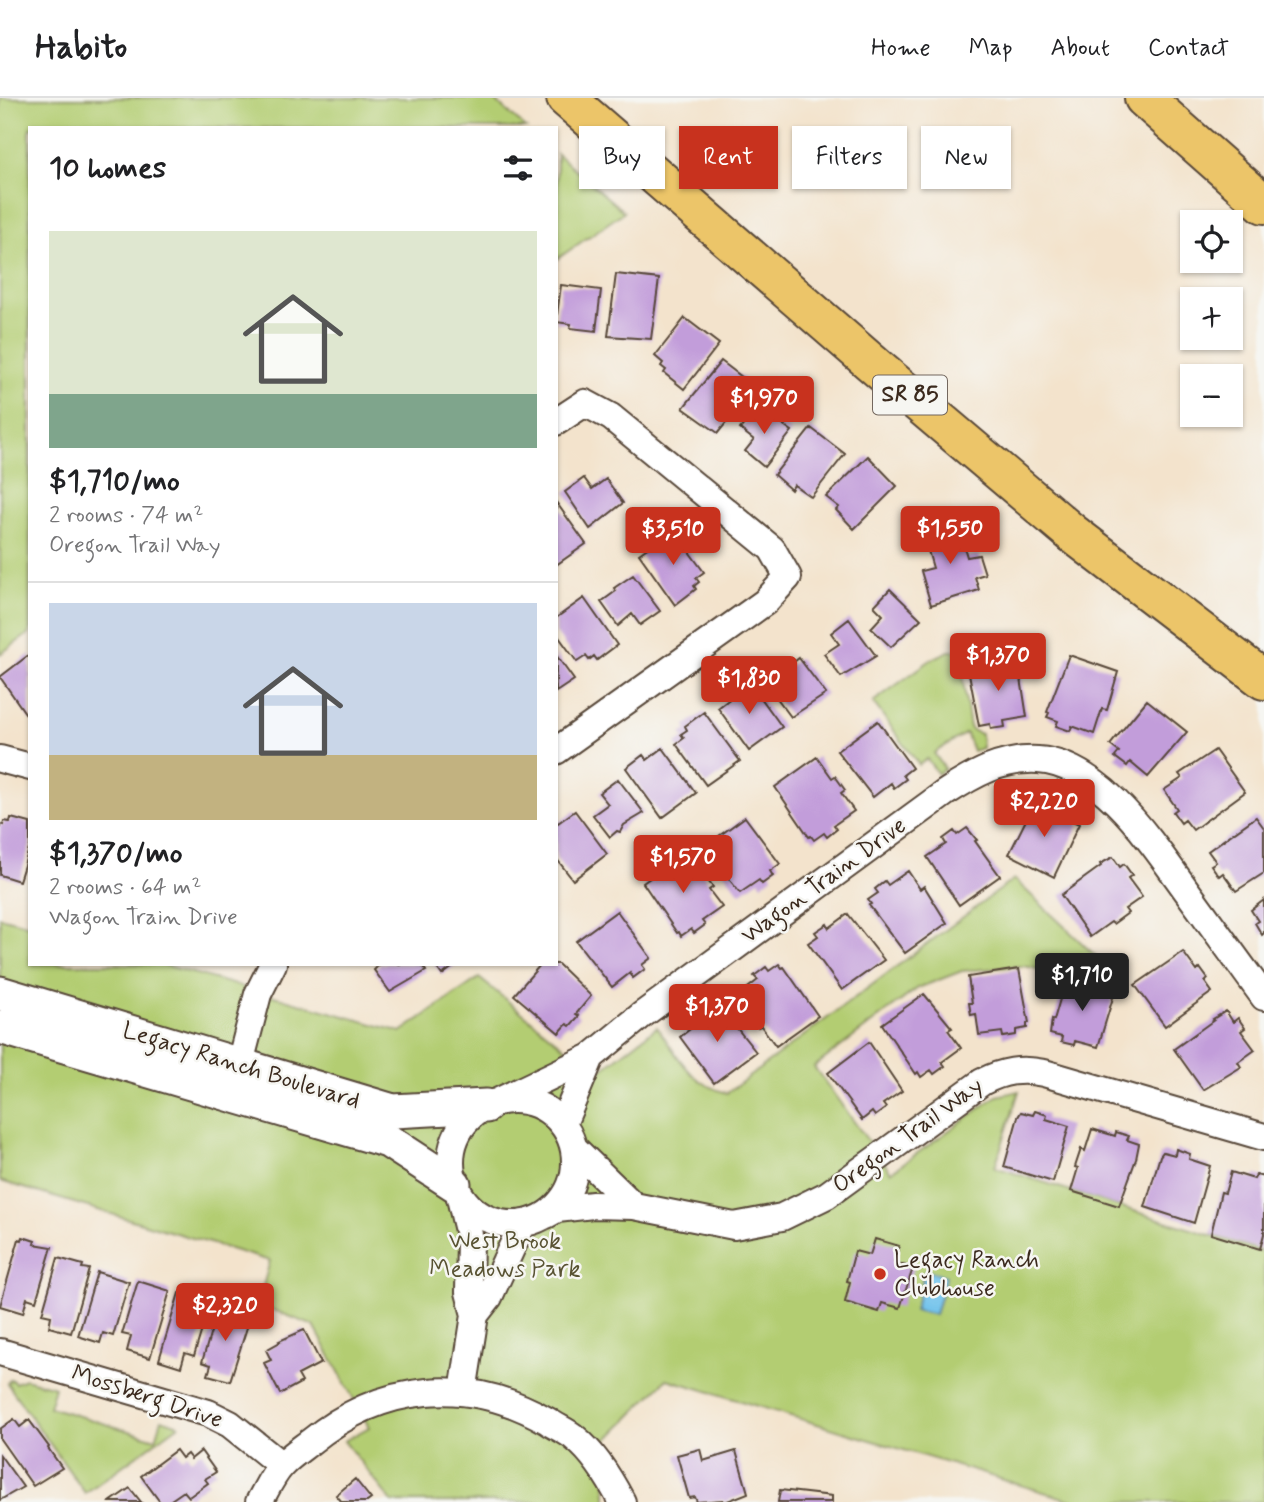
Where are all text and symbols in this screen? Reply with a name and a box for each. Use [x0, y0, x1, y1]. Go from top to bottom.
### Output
text: Habito [35, 26, 127, 70]
text: Home [871, 33, 931, 64]
text: Map [969, 33, 1013, 64]
text: About [1051, 33, 1110, 64]
text: Contact [1148, 33, 1229, 64]
chip: Buy [579, 126, 665, 189]
chip: Rent [679, 126, 778, 189]
chip: Filters [792, 126, 907, 189]
chip: New [921, 126, 1011, 189]
text: 10 homes [49, 149, 166, 188]
icon: filters [499, 149, 537, 187]
map controls [1180, 210, 1243, 427]
button: locate [1180, 210, 1243, 273]
icon: home [230, 276, 356, 402]
button: + [1180, 287, 1243, 350]
button: − [1180, 364, 1243, 427]
pin: $1,970 [707, 376, 821, 436]
road number: SR 85 [873, 376, 947, 414]
text: $1,970 [730, 384, 798, 414]
text: $1,710/mo [49, 462, 180, 501]
text: 2 rooms · 74 m² [49, 501, 204, 531]
pin: $1,550 [893, 506, 1007, 566]
pin: $3,510 [616, 508, 730, 567]
text: $1,550 [917, 514, 983, 544]
text: $3,510 [642, 515, 704, 545]
text: Oregon Trail Way [49, 531, 221, 561]
pin: $1,370 [941, 634, 1055, 693]
text: $1,370 [966, 641, 1030, 671]
icon: home [230, 648, 356, 774]
pin: $1,830 [692, 656, 806, 716]
text: $1,830 [717, 664, 781, 694]
pin: $2,220 [987, 780, 1101, 839]
text: $2,220 [1010, 787, 1078, 817]
street label: Wagon Train Drive [735, 811, 914, 954]
text: $1,370/mo [49, 834, 183, 873]
pin: $1,570 [626, 836, 740, 895]
text: $1,570 [650, 843, 716, 873]
text: 2 rooms · 64 m² [49, 873, 201, 903]
text: Wagon Train Drive [49, 903, 238, 933]
pin: $1,710 [1025, 954, 1139, 1013]
text: $1,710 [1051, 961, 1113, 991]
pin: $1,370 [660, 984, 774, 1044]
text: $1,370 [685, 992, 749, 1022]
street label: Legacy Ranch Boulevard [118, 1015, 364, 1120]
street label: Oregon Trail Way [826, 1071, 991, 1204]
park label: West Brook Meadows Park [429, 1226, 581, 1285]
place label: Legacy Ranch Clubhouse [894, 1245, 1039, 1304]
marker: Legacy Ranch Clubhouse [872, 1266, 888, 1282]
pin: $2,320 [168, 1284, 282, 1343]
text: $2,320 [192, 1291, 258, 1321]
street label: Mossberg Drive [66, 1358, 227, 1439]

